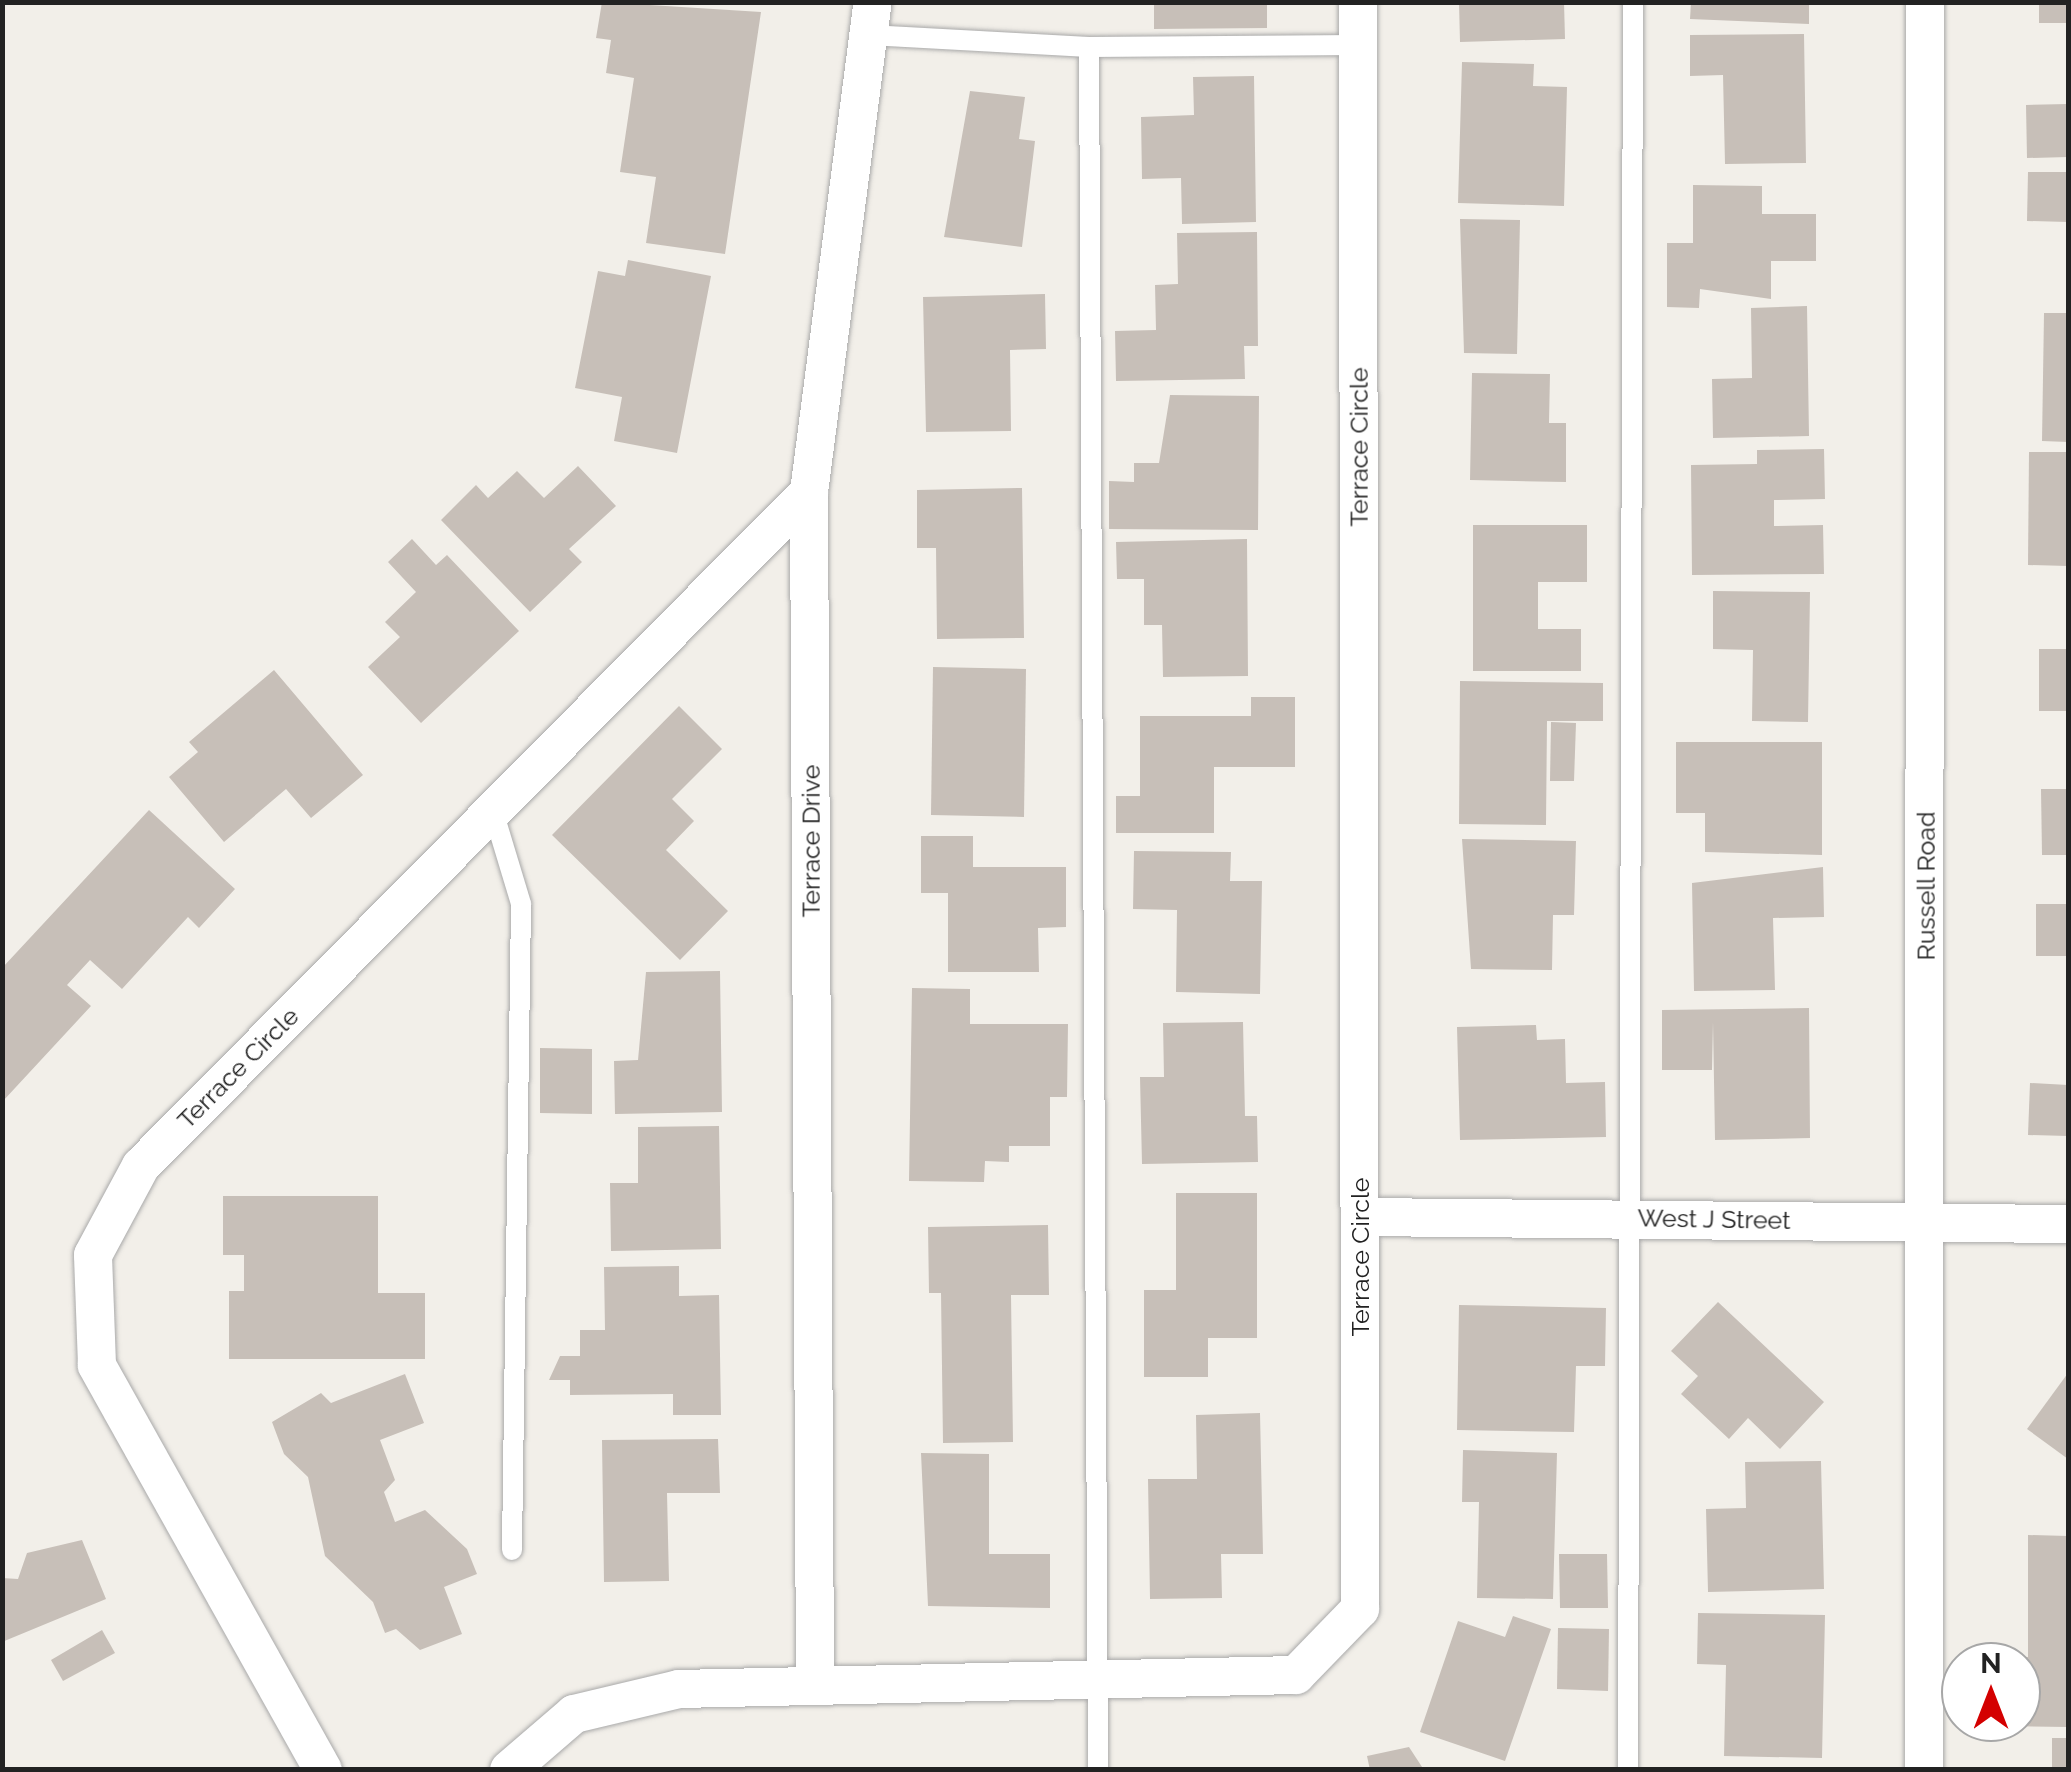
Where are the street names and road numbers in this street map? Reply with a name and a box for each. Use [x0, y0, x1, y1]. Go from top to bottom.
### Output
street label: Terrace Circle [1344, 367, 1374, 527]
street label: Terrace Drive [796, 765, 826, 917]
street label: Russell Road [1911, 811, 1941, 961]
street label: Terrace Circle [171, 1001, 305, 1135]
street label: Terrace Circle [1345, 1177, 1375, 1337]
street label: West J Street [1637, 1203, 1791, 1235]

